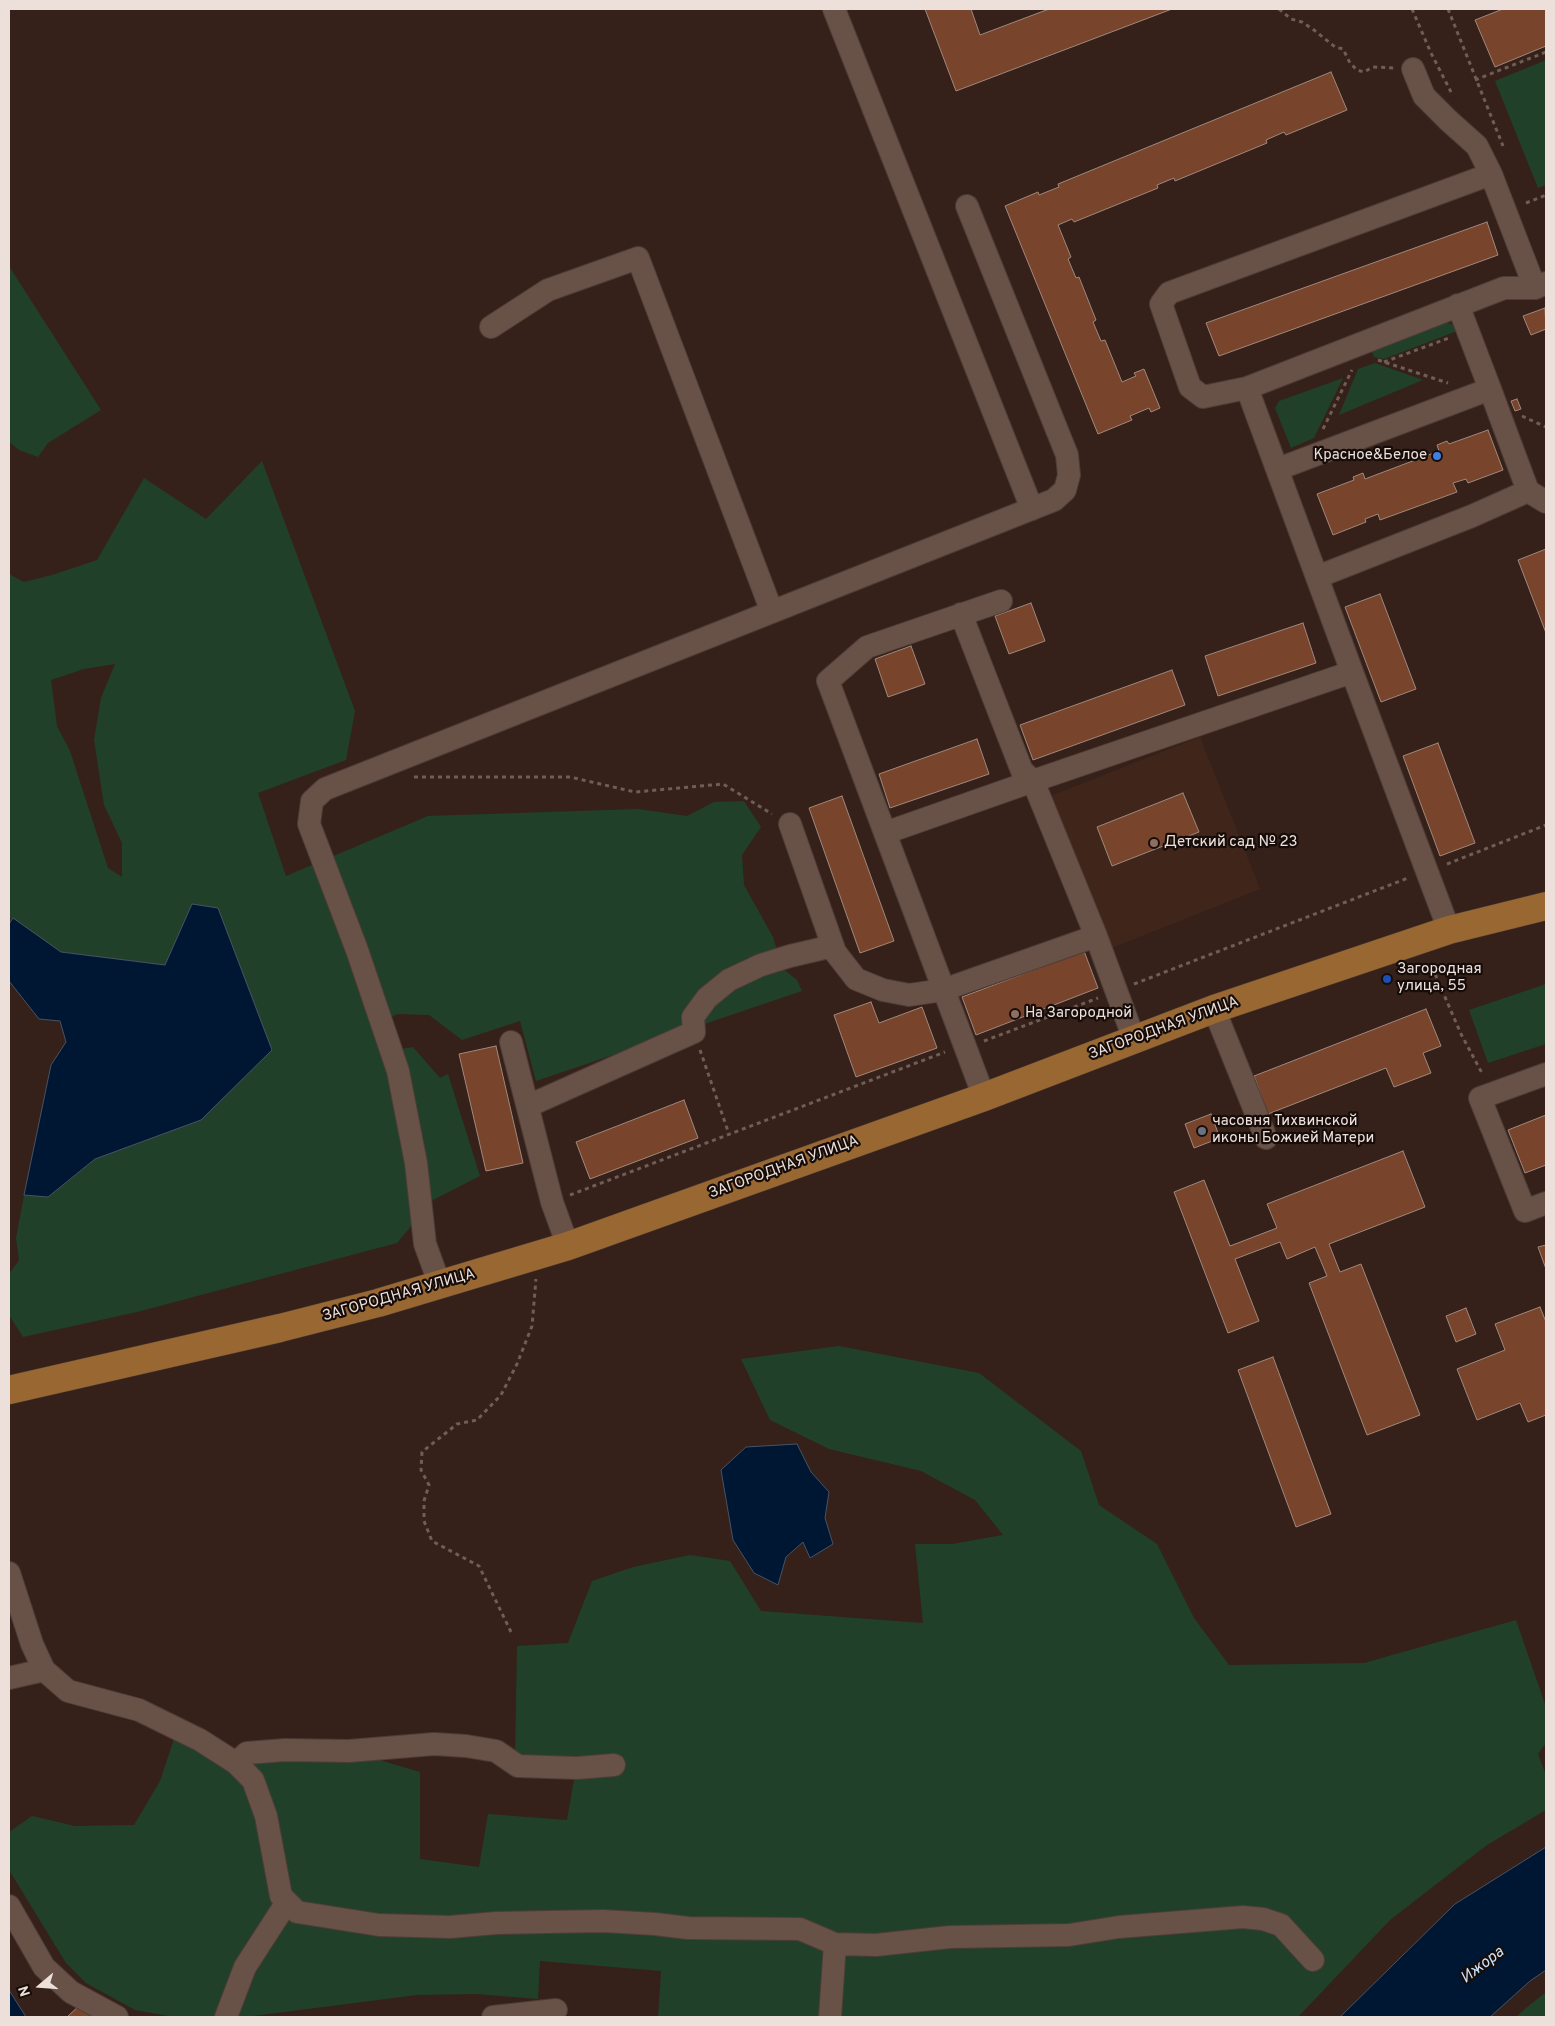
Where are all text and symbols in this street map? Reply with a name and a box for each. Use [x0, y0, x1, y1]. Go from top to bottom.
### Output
place label: Красное&Белое [1313, 447, 1427, 465]
marker: Красное&Белое [1431, 450, 1443, 462]
place label: Детский сад № 23 [1164, 834, 1298, 852]
marker: Детский сад № 23 [1148, 837, 1160, 849]
place label: Загородная улица, 55 [1397, 961, 1482, 996]
marker: Загородная улица, 55 [1381, 973, 1393, 985]
street label: ЗАГОРОДНАЯ УЛИЦА [1087, 994, 1241, 1064]
place label: На Загородной [1025, 1005, 1132, 1023]
marker: На Загородной [1009, 1008, 1021, 1020]
place label: часовня Тихвинской иконы Божией Матери [1212, 1113, 1374, 1148]
marker: часовня Тихвинской иконы Божией Матери [1196, 1125, 1208, 1137]
street label: ЗАГОРОДНАЯ УЛИЦА [707, 1133, 861, 1203]
street label: ЗАГОРОДНАЯ УЛИЦА [321, 1266, 477, 1326]
water label: Ижора [1457, 1943, 1509, 1989]
north arrow [15, 1961, 65, 2011]
text: N [16, 1983, 35, 1998]

